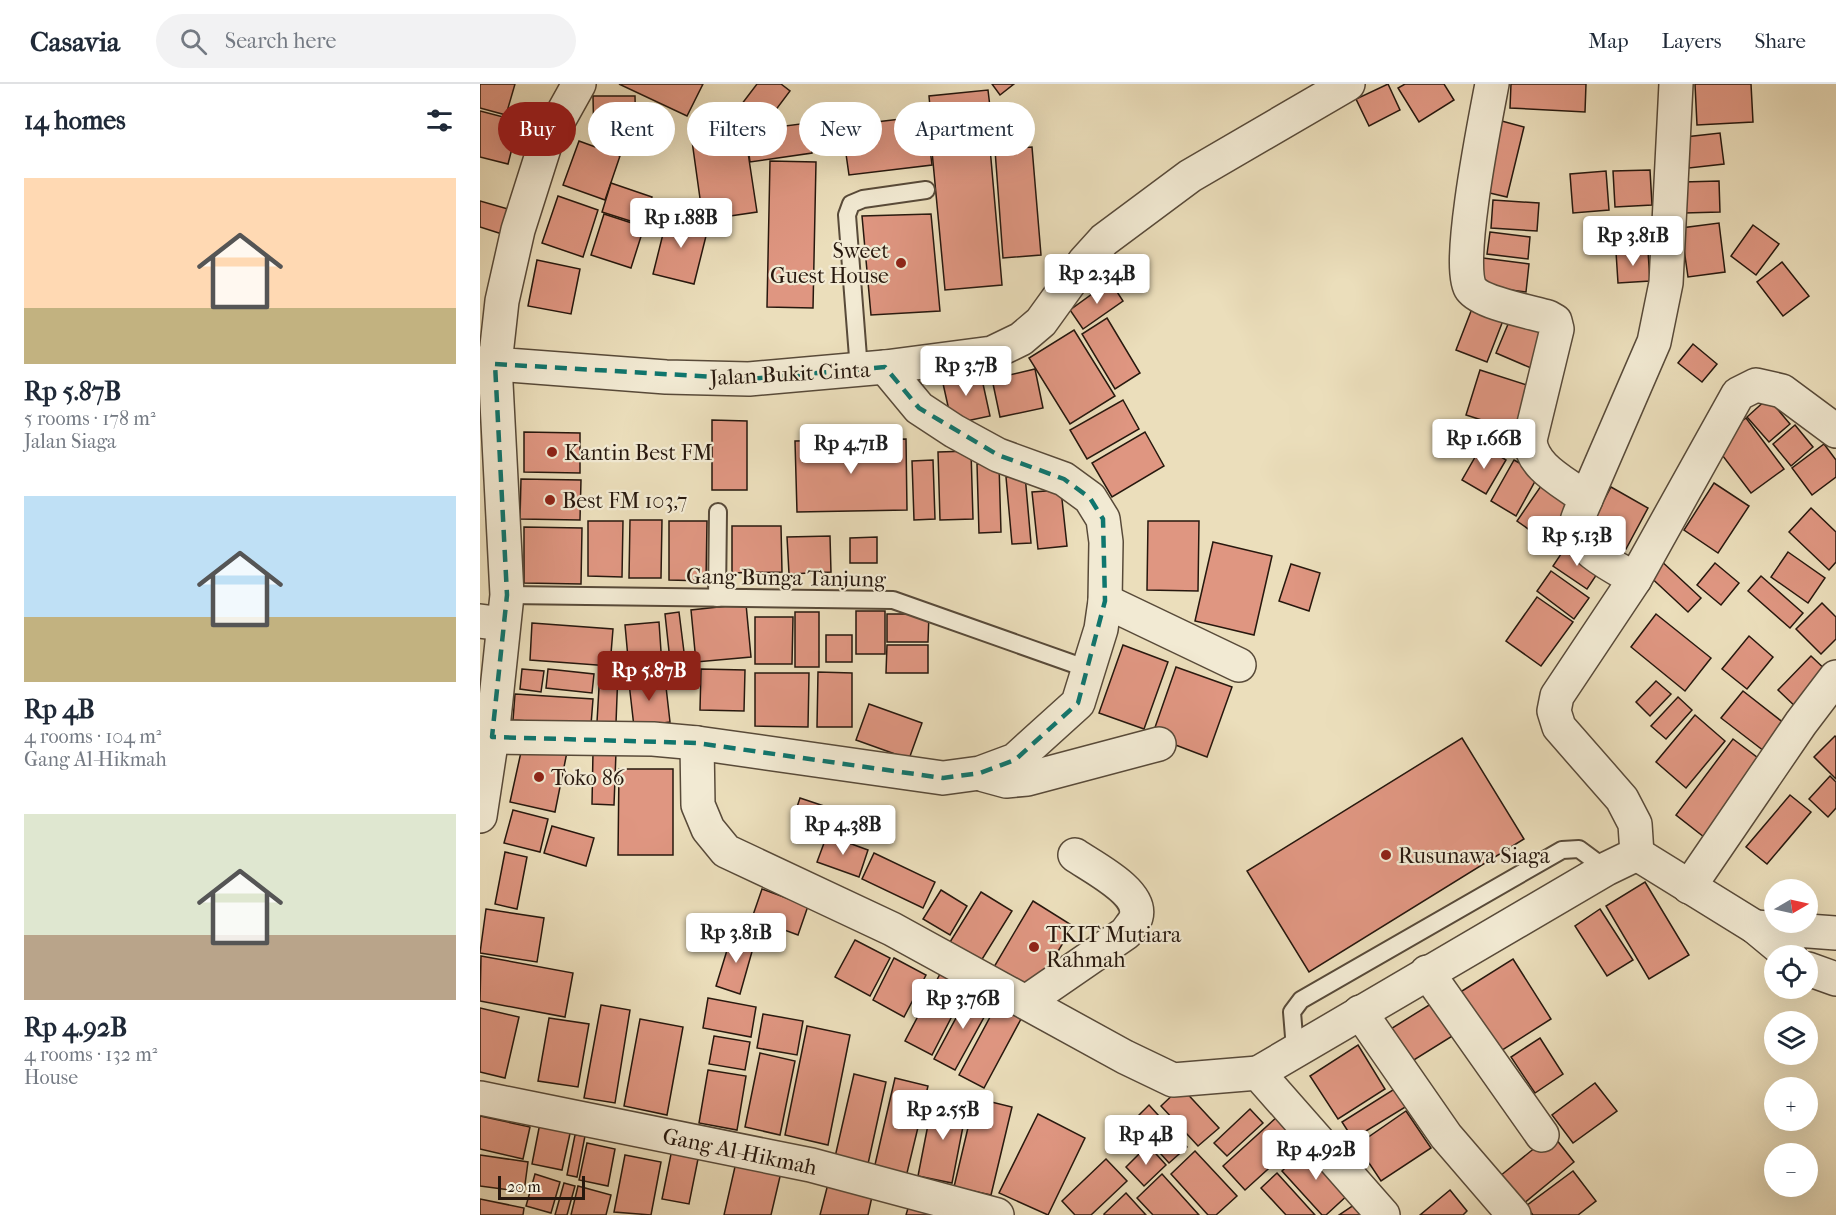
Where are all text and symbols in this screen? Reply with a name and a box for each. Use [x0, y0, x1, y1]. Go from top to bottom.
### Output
search box [156, 14, 576, 68]
text: Casavia [30, 25, 120, 58]
icon: search [177, 25, 210, 58]
text: Search here [225, 28, 336, 54]
text: Map [1588, 29, 1629, 53]
text: Layers [1662, 29, 1721, 53]
text: Share [1754, 29, 1806, 53]
chip: Buy [498, 102, 576, 156]
chip: Rent [588, 102, 675, 156]
chip: Filters [687, 102, 787, 156]
chip: New [799, 102, 882, 156]
chip: Apartment [894, 102, 1035, 156]
icon: filters [423, 104, 456, 137]
text: 14 homes [24, 105, 126, 136]
pin: Rp 1.88B [619, 198, 743, 249]
text: Rp 1.88B [644, 206, 718, 229]
pin: Rp 3.81B [1571, 216, 1695, 267]
icon: home [186, 217, 294, 325]
text: Rp 3.81B [1597, 224, 1669, 247]
place label: Sweet Guest House [770, 238, 889, 289]
pin: Rp 2.34B [1035, 254, 1159, 305]
marker: Sweet Guest House [894, 256, 908, 270]
text: Rp 2.34B [1059, 262, 1135, 285]
pin: Rp 3.7B [911, 346, 1021, 397]
text: Rp 3.7B [934, 354, 998, 377]
street label: Jalan Bukit Cinta [707, 357, 872, 391]
text: Rp 5.87B [24, 376, 121, 407]
text: 5 rooms · 178 m² [24, 407, 156, 430]
pin: Rp 1.66B [1422, 419, 1546, 470]
pin: Rp 4.71B [789, 424, 913, 475]
text: Rp 1.66B [1446, 427, 1522, 450]
text: Jalan Siaga [24, 430, 116, 453]
text: Rp 4.71B [814, 432, 888, 455]
place label: Kantin Best FM [564, 440, 713, 466]
marker: Kantin Best FM [545, 445, 559, 459]
place label: Best FM 103,7 [562, 488, 687, 514]
marker: Best FM 103,7 [543, 493, 557, 507]
pin: Rp 5.13B [1515, 516, 1639, 567]
text: Rp 5.13B [1542, 524, 1612, 547]
icon: home [186, 535, 294, 643]
street label: Gang Bunga Tanjung [686, 563, 886, 593]
pin: Rp 5.87B [587, 651, 711, 702]
text: Rp 5.87B [612, 659, 686, 682]
text: Rp 4B [24, 694, 95, 725]
text: 4 rooms · 104 m² [24, 725, 162, 748]
text: Gang Al-Hikmah [24, 748, 167, 771]
place label: Toko 86 [551, 765, 625, 791]
marker: Toko 86 [532, 770, 546, 784]
pin: Rp 4.38B [781, 805, 905, 856]
text: Rp 4.38B [804, 813, 882, 836]
place label: Rusunawa Siaga [1398, 843, 1551, 869]
marker: Rusunawa Siaga [1379, 848, 1393, 862]
icon: home [186, 853, 294, 961]
north arrow [1764, 879, 1818, 933]
map controls [1764, 879, 1818, 1197]
pin: Rp 3.81B [674, 913, 798, 964]
text: Rp 3.81B [700, 921, 772, 944]
place label: TKIT Mutiara Rahmah [1046, 922, 1182, 973]
marker: TKIT Mutiara Rahmah [1027, 940, 1041, 954]
button: locate [1764, 945, 1818, 999]
pin: Rp 3.76B [901, 979, 1025, 1030]
text: Rp 3.76B [926, 987, 1000, 1010]
button: layers [1764, 1011, 1818, 1065]
text: Rp 4.92B [24, 1012, 127, 1043]
text: 4 rooms · 132 m² [24, 1043, 157, 1066]
text: House [24, 1066, 78, 1089]
button: + [1764, 1077, 1818, 1131]
pin: Rp 2.55B [881, 1090, 1005, 1141]
text: Rp 2.55B [906, 1098, 980, 1121]
pin: Rp 4B [1104, 1115, 1188, 1166]
street label: Gang Al-Hikmah [660, 1123, 820, 1181]
text: Rp 4B [1119, 1123, 1173, 1146]
pin: Rp 4.92B [1254, 1130, 1378, 1181]
text: Rp 4.92B [1276, 1138, 1356, 1161]
button: − [1764, 1143, 1818, 1197]
scale bar [498, 1173, 585, 1200]
text: 20 m [507, 1177, 541, 1196]

